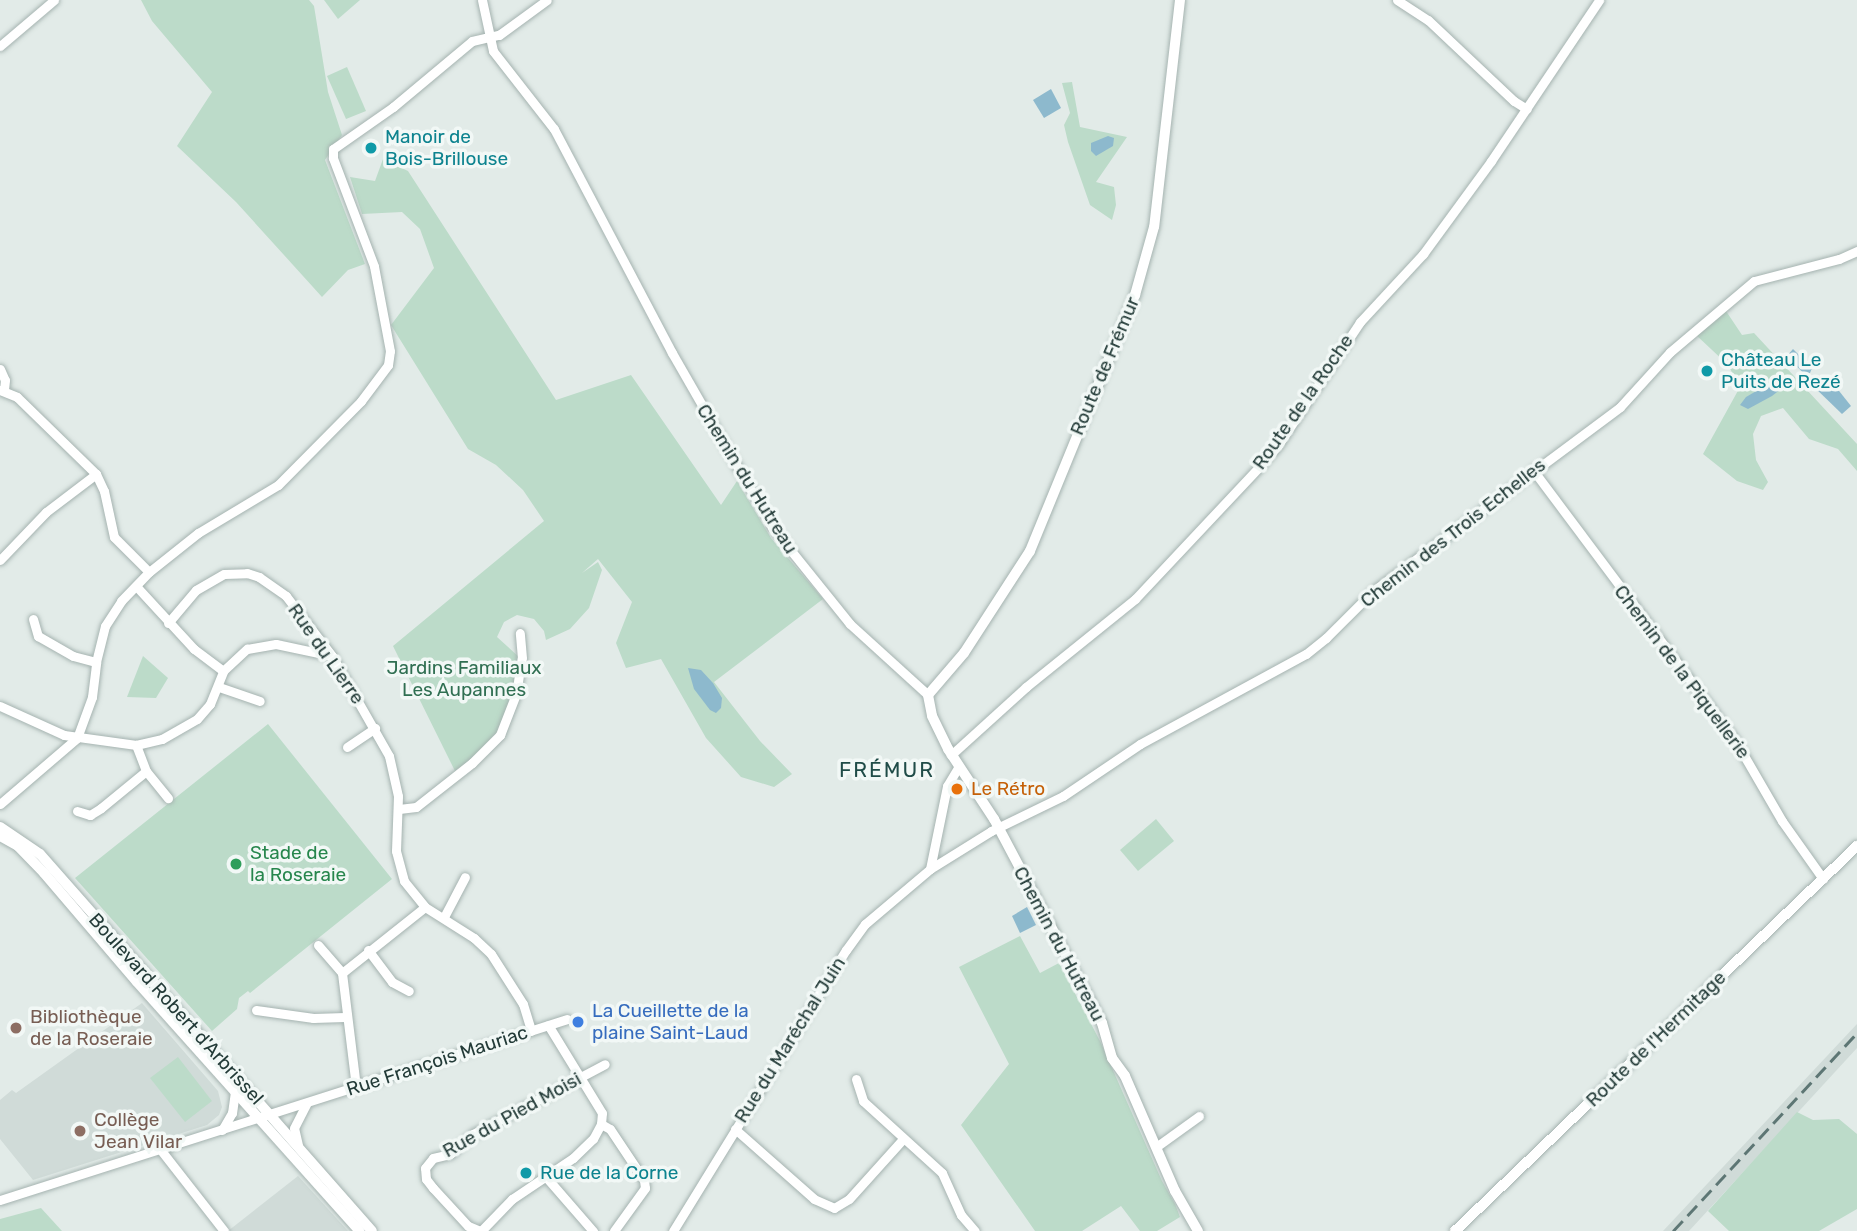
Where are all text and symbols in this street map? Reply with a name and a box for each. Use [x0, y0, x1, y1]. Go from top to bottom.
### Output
place label: Manoir de Bois-Brillouse [385, 126, 508, 170]
marker: Manoir de Bois-Brillouse [363, 140, 379, 156]
street label: Route de Frémur [1066, 293, 1144, 439]
street label: Route de la Roche [1248, 330, 1358, 474]
place label: Château Le Puits de Rezé [1721, 349, 1841, 393]
marker: Château Le Puits de Rezé [1699, 363, 1715, 379]
street label: Chemin du Hutreau [692, 400, 802, 558]
street label: Chemin des Trois Echelles [1356, 454, 1550, 612]
street label: Chemin de la Piquellerie [1609, 581, 1755, 763]
street label: Rue du Lierre [283, 599, 369, 709]
park label: Jardins Familiaux Les Aupannes [386, 657, 542, 701]
district label: FRÉMUR [840, 757, 934, 783]
place label: Le Rétro [971, 778, 1045, 800]
marker: Le Rétro [949, 781, 965, 797]
place label: Stade de la Roseraie [250, 842, 346, 886]
marker: Stade de la Roseraie [228, 856, 244, 872]
street label: Chemin du Hutreau [1009, 863, 1109, 1025]
street label: Boulevard Robert d'Arbrissel [84, 909, 268, 1109]
street label: Rue du Maréchal Juin [730, 953, 850, 1127]
street label: Route de l'Hermitage [1581, 966, 1731, 1112]
place label: La Cueillette de la plaine Saint-Laud [592, 1000, 749, 1044]
place label: Bibliothèque de la Roseraie [30, 1006, 153, 1050]
marker: La Cueillette de la plaine Saint-Laud [570, 1014, 586, 1030]
marker: Bibliothèque de la Roseraie [8, 1020, 24, 1036]
street label: Rue François Mauriac [343, 1021, 531, 1101]
street label: Rue du Pied Moisi [439, 1067, 585, 1163]
place label: Collège Jean Vilar [94, 1109, 183, 1153]
marker: Collège Jean Vilar [72, 1123, 88, 1139]
place label: Rue de la Corne [540, 1162, 678, 1184]
marker: Rue de la Corne [518, 1165, 534, 1181]

